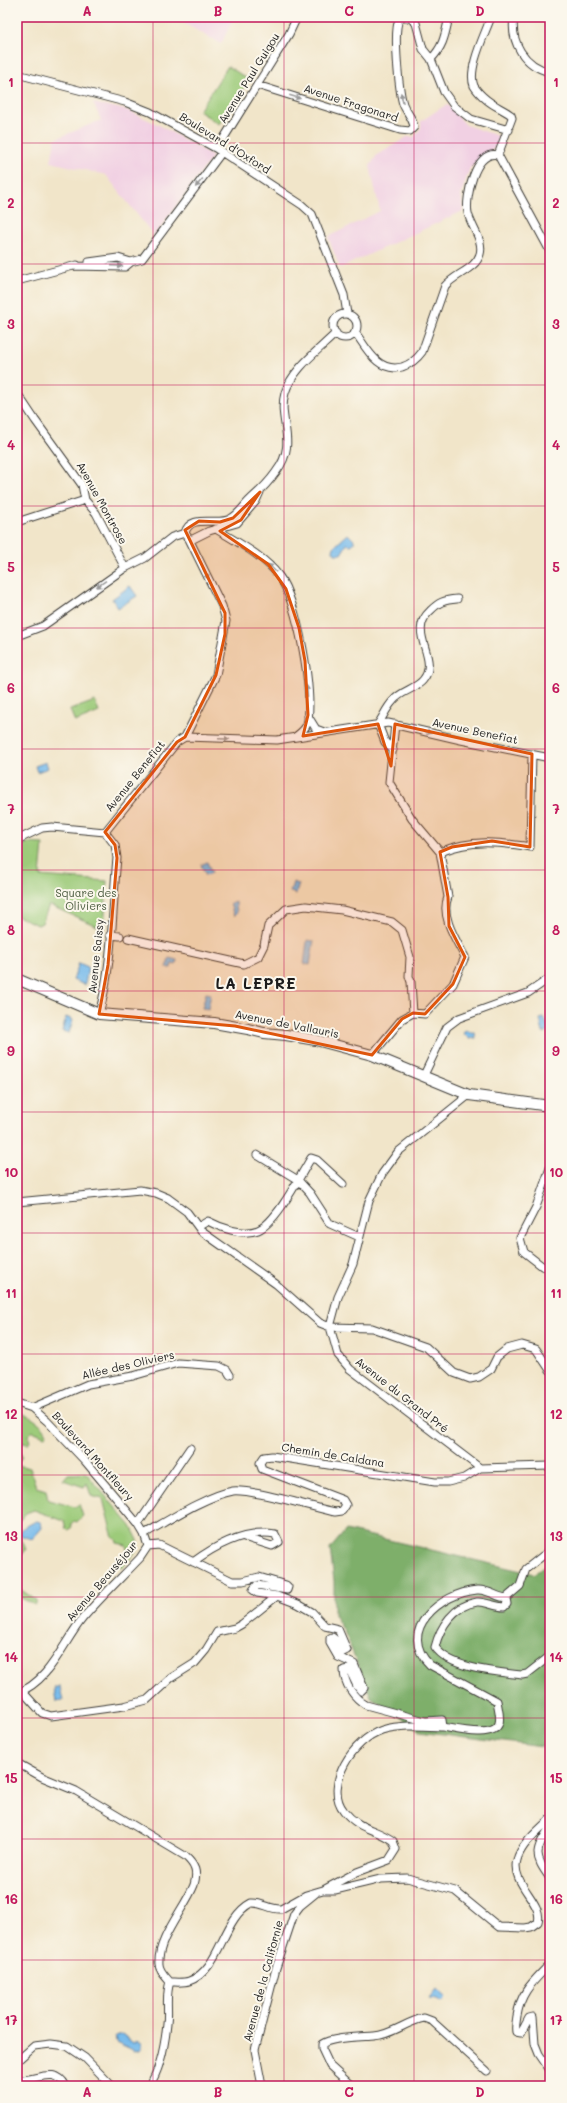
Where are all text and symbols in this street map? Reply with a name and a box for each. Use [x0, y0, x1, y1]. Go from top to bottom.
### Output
text: A [82, 2, 92, 19]
text: B [214, 2, 223, 19]
text: C [344, 2, 354, 19]
text: D [475, 2, 485, 19]
street label: Avenue Paul Guigou [215, 30, 282, 126]
text: 1 [8, 73, 14, 90]
text: 1 [553, 73, 559, 90]
street label: Avenue Fragonard [302, 80, 400, 125]
one-way arrow [399, 92, 405, 104]
one-way arrow [289, 94, 301, 100]
street label: Boulevard d'Oxford [177, 108, 274, 177]
one-way arrow [194, 178, 203, 189]
text: 2 [7, 194, 15, 211]
text: 2 [552, 194, 560, 211]
one-way arrow [111, 263, 123, 270]
text: 3 [7, 315, 15, 332]
text: 3 [552, 315, 560, 332]
text: 4 [7, 436, 15, 453]
text: 4 [552, 436, 560, 453]
street label: Avenue Montrose [74, 459, 131, 547]
text: 5 [7, 558, 15, 575]
text: 5 [552, 558, 560, 575]
one-way arrow [267, 563, 277, 573]
one-way arrow [203, 568, 209, 579]
one-way arrow [96, 580, 106, 588]
text: 6 [7, 679, 15, 696]
text: 6 [552, 679, 560, 696]
one-way arrow [304, 685, 311, 697]
street label: Avenue Benefiat [431, 714, 520, 747]
one-way arrow [420, 729, 432, 735]
one-way arrow [218, 735, 230, 742]
street label: Avenue Benefiat [101, 737, 168, 814]
text: 7 [7, 800, 15, 817]
text: 7 [552, 800, 560, 817]
park label: Square des Oliviers [55, 885, 117, 913]
street label: Avenue Saissy [84, 918, 107, 994]
text: 8 [7, 921, 15, 938]
text: 8 [552, 921, 560, 938]
district label: LA LEPRE [215, 973, 297, 993]
street label: Avenue de Vallauris [234, 1006, 340, 1041]
text: 9 [7, 1042, 15, 1059]
text: 9 [552, 1042, 560, 1059]
text: 10 [4, 1163, 18, 1180]
text: 10 [549, 1163, 563, 1180]
text: 11 [5, 1284, 17, 1301]
text: 11 [550, 1284, 562, 1301]
street label: Allée des Oliviers [80, 1347, 176, 1382]
street label: Avenue du Grand Pré [353, 1354, 452, 1436]
text: 12 [4, 1405, 18, 1422]
text: 12 [549, 1405, 563, 1422]
street label: Boulevard Montfleury [49, 1408, 138, 1504]
street label: Chemin de Caldana [280, 1439, 386, 1470]
text: 13 [4, 1527, 18, 1544]
text: 13 [549, 1527, 563, 1544]
street label: Avenue Beauséjour [62, 1537, 141, 1624]
text: 14 [4, 1648, 18, 1665]
text: 14 [549, 1648, 563, 1665]
text: 15 [4, 1769, 18, 1786]
text: 15 [549, 1769, 563, 1786]
text: 16 [4, 1890, 18, 1907]
text: 16 [549, 1890, 563, 1907]
street label: Avenue de la Californie [239, 1918, 286, 2043]
text: 17 [4, 2011, 18, 2028]
text: 17 [549, 2011, 563, 2028]
text: A [82, 2083, 92, 2100]
text: B [214, 2083, 223, 2100]
text: C [344, 2083, 354, 2100]
text: D [475, 2083, 485, 2100]

